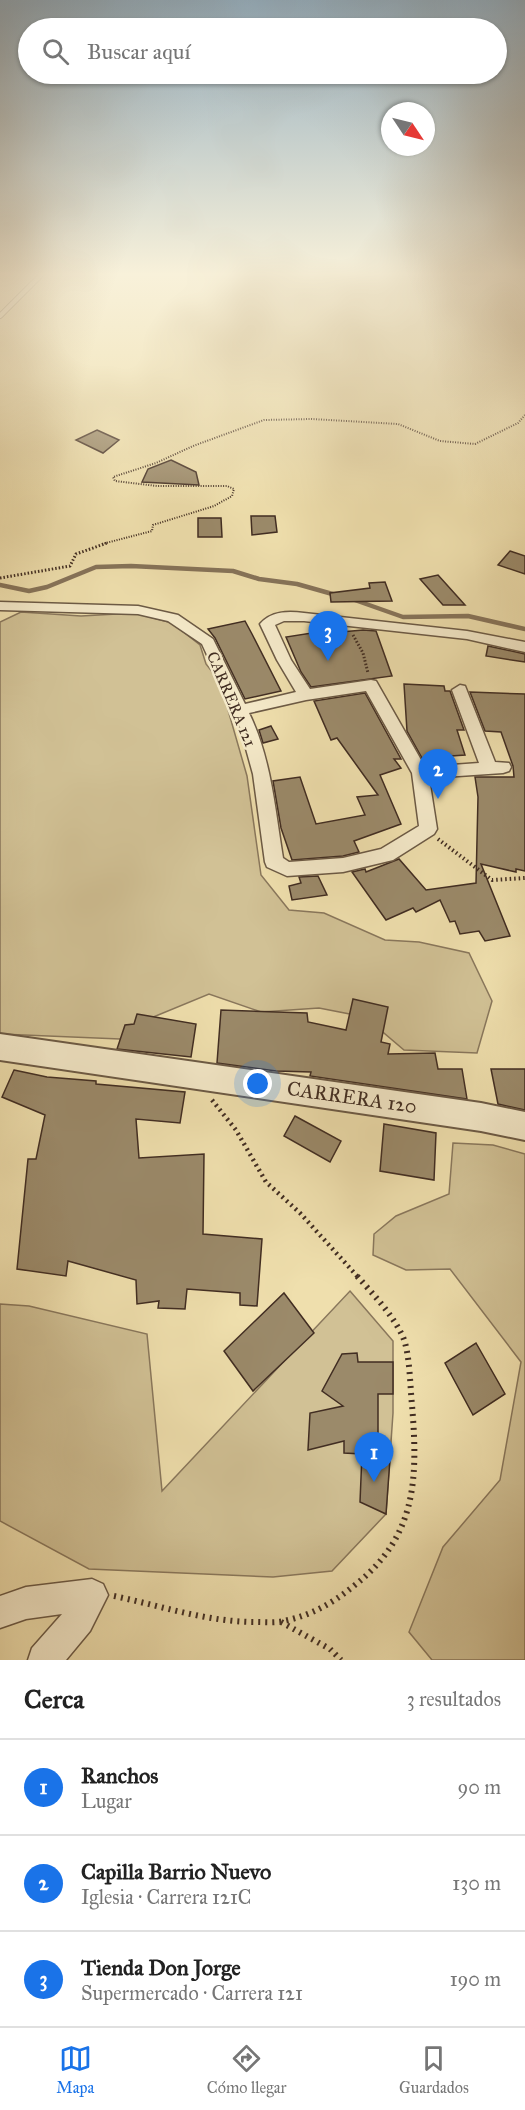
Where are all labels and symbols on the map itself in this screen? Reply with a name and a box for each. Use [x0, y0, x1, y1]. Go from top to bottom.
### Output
north arrow [381, 102, 435, 156]
pin: 3 [308, 612, 348, 661]
street label: CARRERA 121 [203, 649, 260, 750]
pin: 2 [418, 750, 458, 799]
your location [243, 1069, 272, 1098]
street label: CARRERA 120 [286, 1076, 418, 1118]
pin: 1 [354, 1432, 394, 1482]

